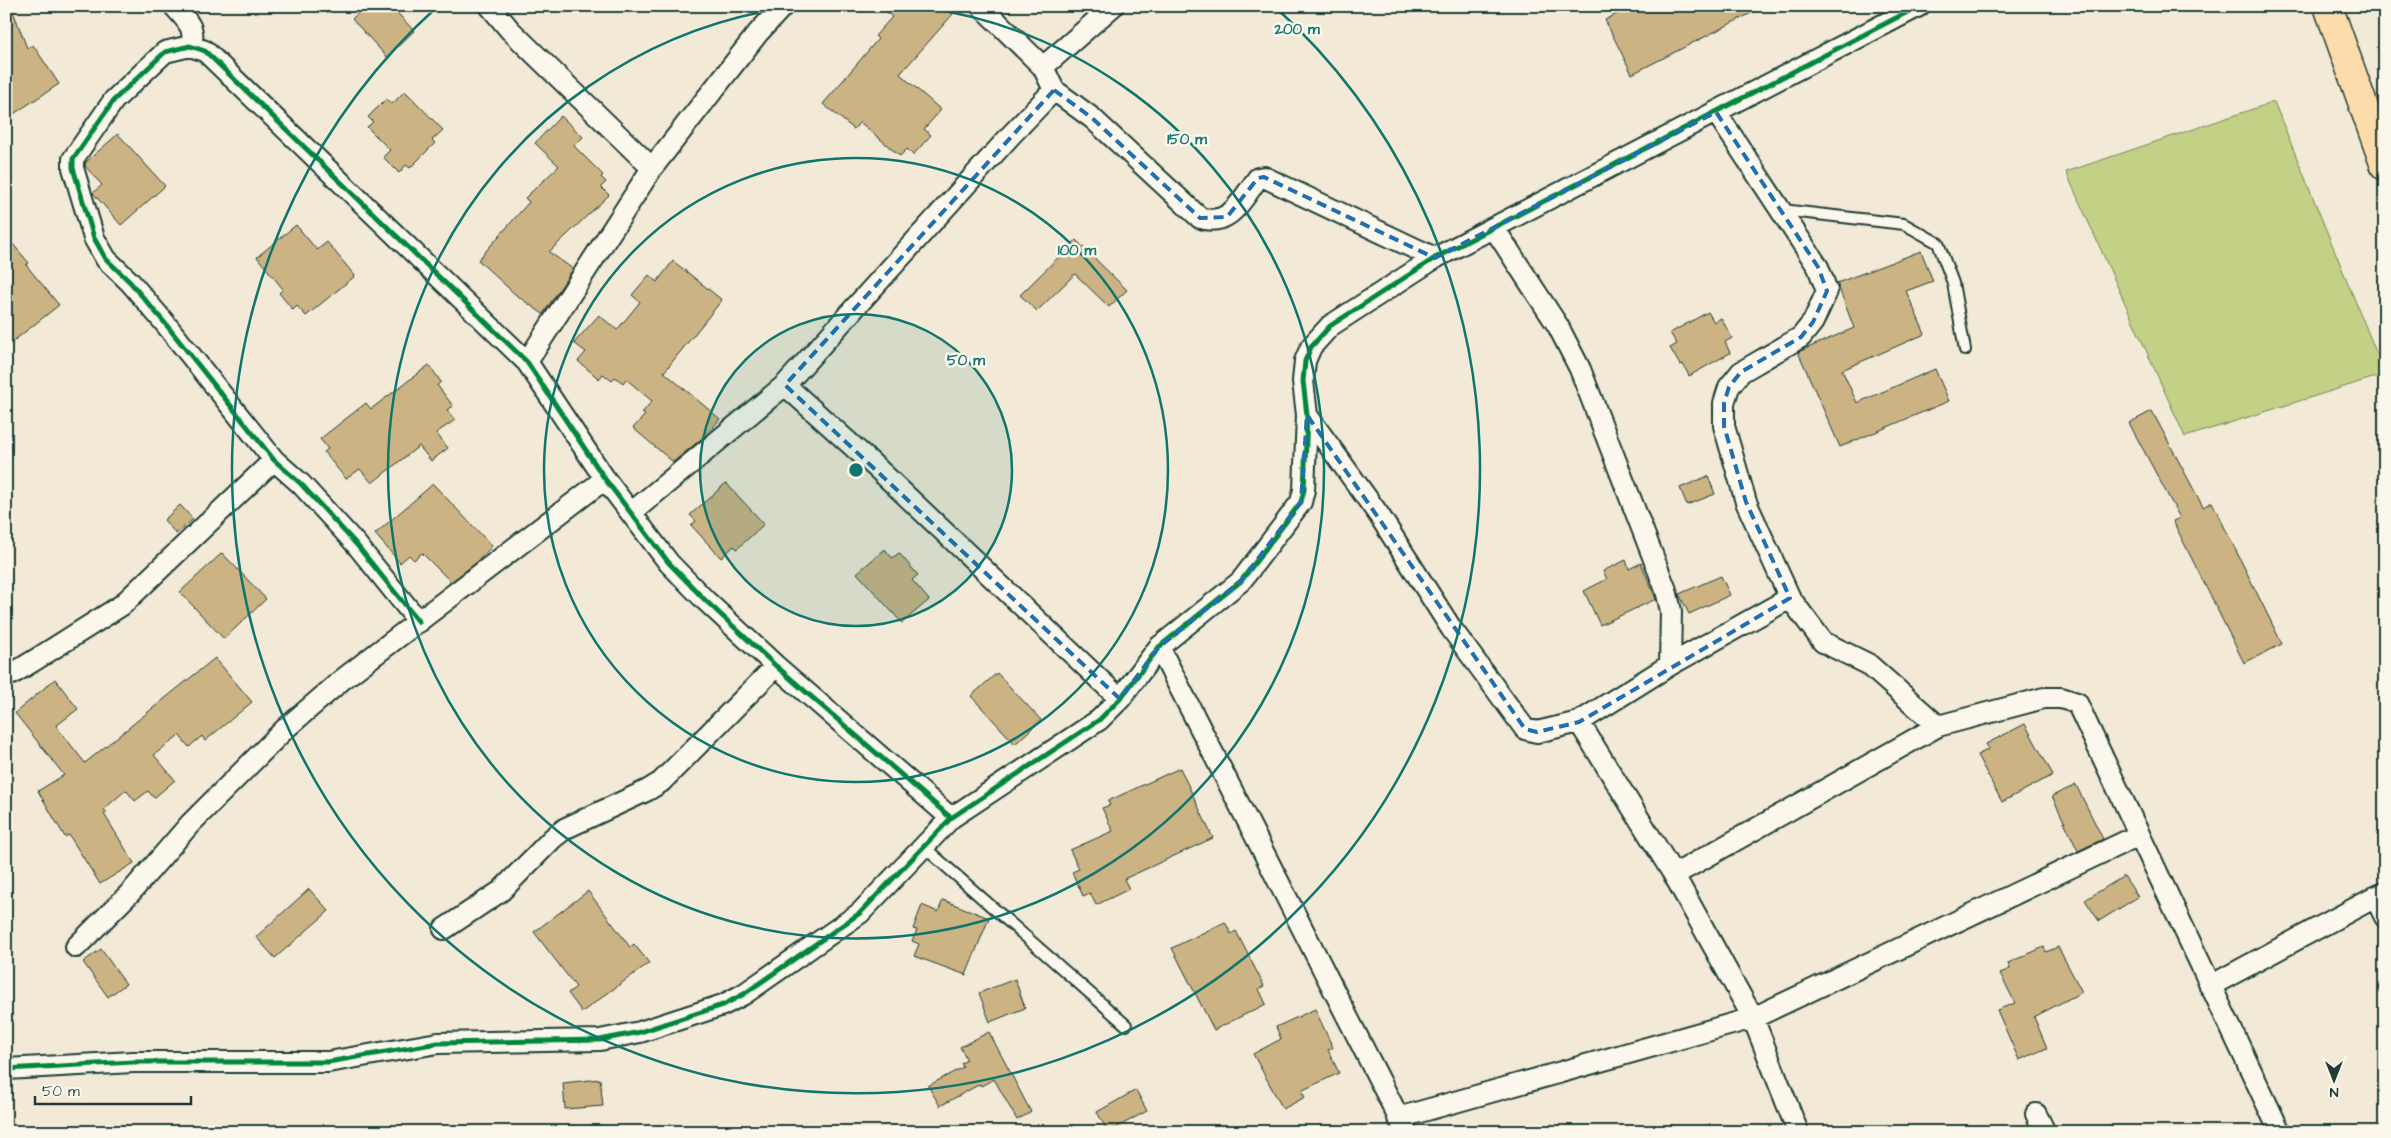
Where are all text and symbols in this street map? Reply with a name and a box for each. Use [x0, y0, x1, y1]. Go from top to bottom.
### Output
text: 200 m [1273, 19, 1320, 40]
text: 150 m [1167, 129, 1207, 150]
text: 100 m [1058, 240, 1097, 261]
text: 50 m [947, 350, 985, 371]
centre of rings [847, 461, 865, 479]
north arrow [2308, 1056, 2358, 1106]
scale bar [35, 1073, 191, 1105]
text: 50 m [42, 1081, 80, 1102]
text: N [2329, 1082, 2338, 1102]

